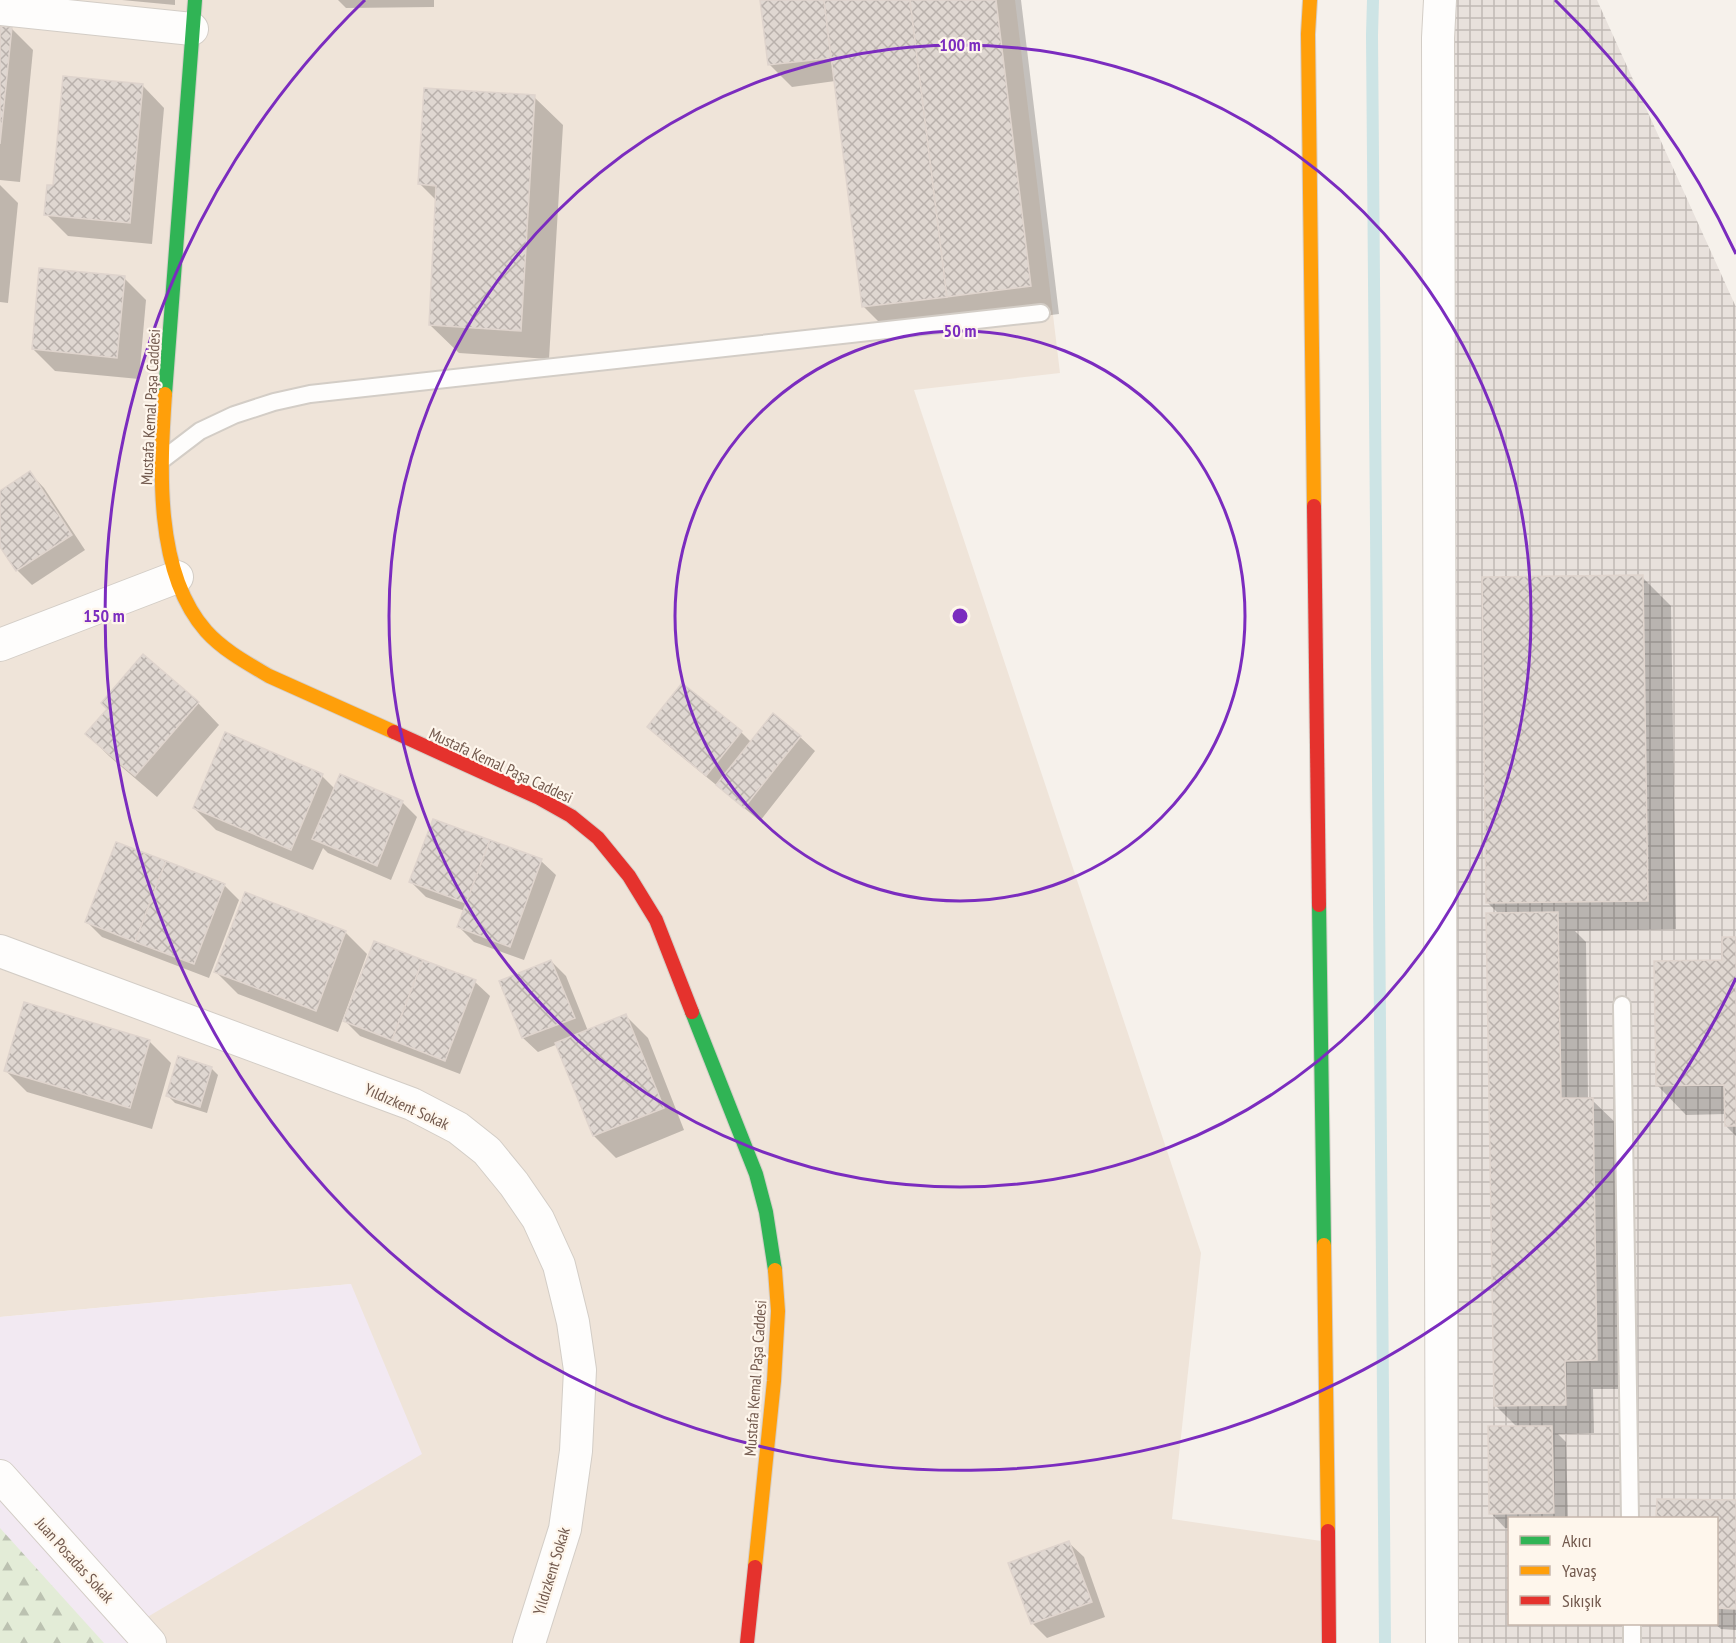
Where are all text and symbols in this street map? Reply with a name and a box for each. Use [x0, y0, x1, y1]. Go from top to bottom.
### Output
text: 100 m [939, 33, 981, 56]
text: 50 m [944, 319, 976, 342]
street label: Mustafa Kemal Paşa Caddesi [136, 328, 164, 486]
text: 150 m [83, 604, 125, 627]
centre of rings [950, 606, 970, 626]
street label: Mustafa Kemal Paşa Caddesi [426, 723, 576, 807]
street label: Yıldızkent Sokak [362, 1078, 453, 1134]
street label: Mustafa Kemal Paşa Caddesi [740, 1299, 770, 1457]
street label: Juan Posadas Sokak [31, 1513, 119, 1607]
legend [1508, 1517, 1718, 1625]
street label: Yıldızkent Sokak [528, 1524, 574, 1617]
text: Akıcı [1562, 1529, 1592, 1552]
text: Yavaş [1562, 1559, 1597, 1582]
text: Sıkışık [1562, 1589, 1601, 1612]

